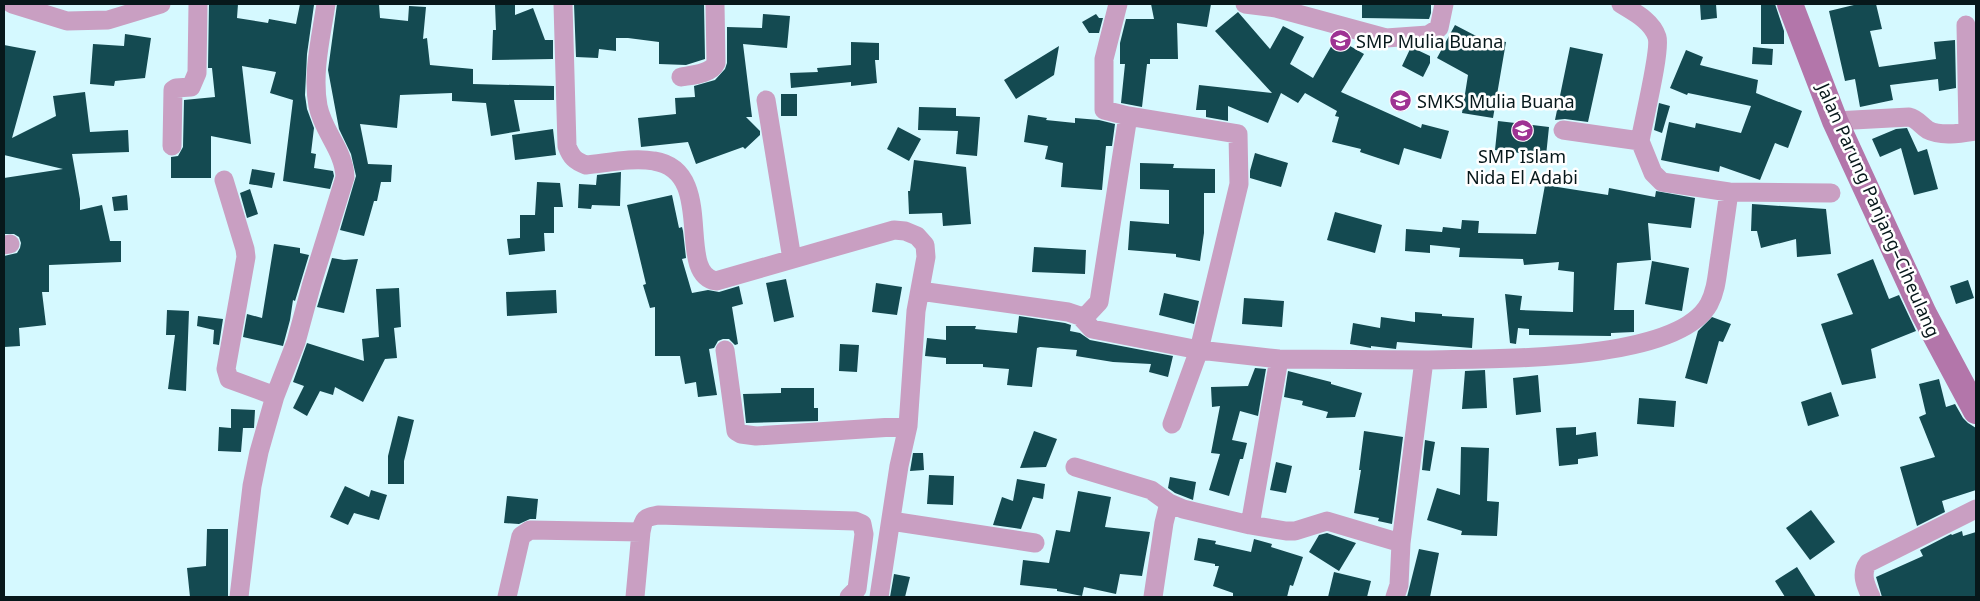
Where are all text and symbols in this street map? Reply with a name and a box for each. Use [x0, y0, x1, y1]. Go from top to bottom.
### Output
school or university icon: SMP Mulia Buana [1328, 29, 1352, 53]
place label: SMP Mulia Buana [1356, 29, 1503, 53]
street label: Jalan Parung Panjang–Ciheulang [1811, 78, 1946, 341]
school or university icon: SMKS Mulia Buana [1389, 89, 1413, 113]
place label: SMKS Mulia Buana [1417, 89, 1575, 113]
school or university icon: SMP Islam Nida El Adabi [1510, 119, 1534, 143]
place label: SMP Islam Nida El Adabi [1466, 144, 1578, 189]

